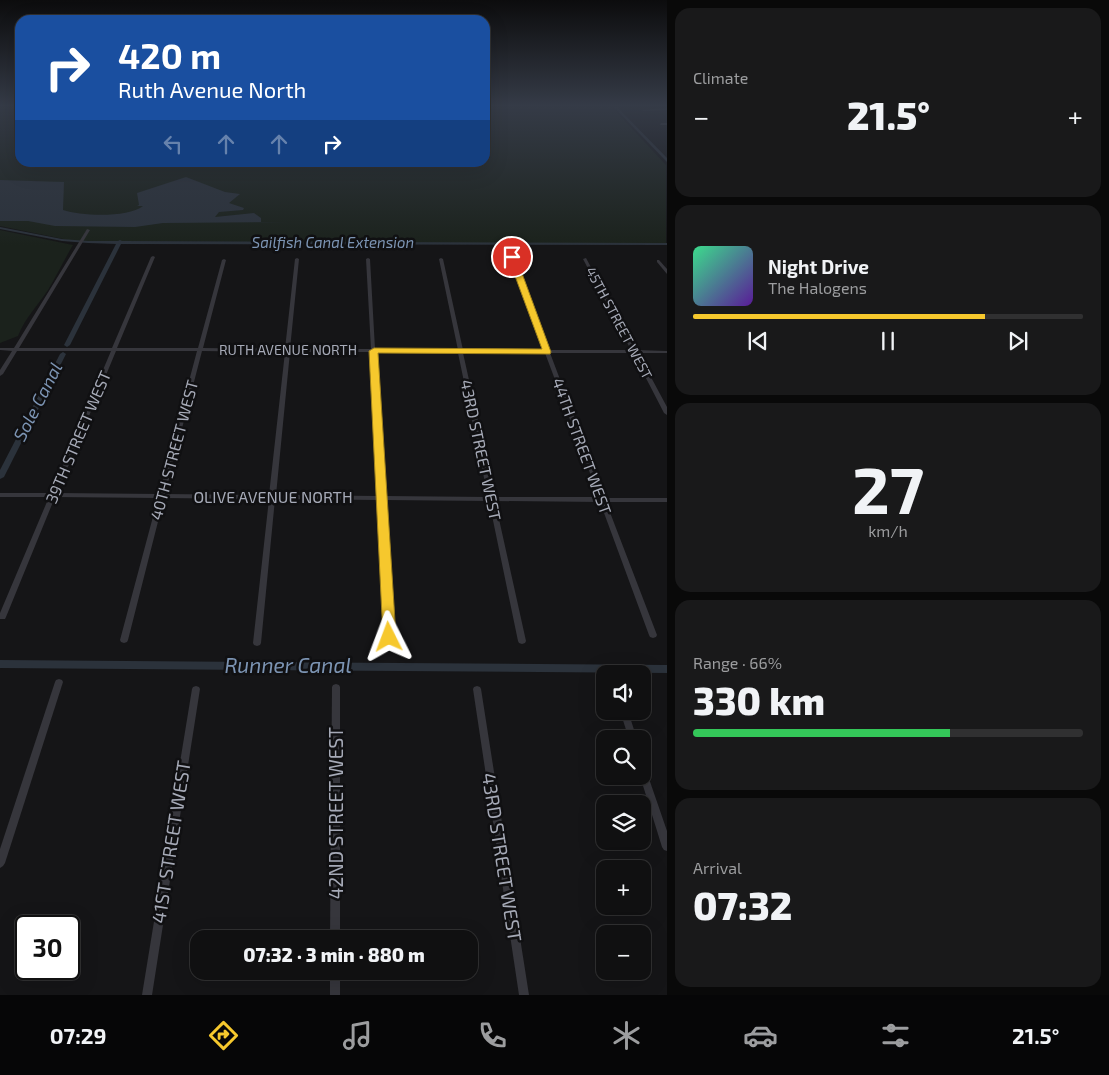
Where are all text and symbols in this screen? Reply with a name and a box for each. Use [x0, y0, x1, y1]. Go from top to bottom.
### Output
text: 420 m [118, 34, 221, 76]
icon: right [35, 35, 100, 100]
text: Climate [693, 68, 748, 87]
text: Ruth Avenue North [118, 76, 306, 102]
text: 21.5° [847, 92, 930, 138]
text: − [693, 99, 709, 133]
text: + [1068, 99, 1083, 133]
icon: left [159, 130, 187, 158]
icon: ahead [212, 130, 240, 158]
icon: ahead [265, 130, 293, 158]
icon: right [318, 130, 346, 158]
water label: Sailfish Canal Extension [252, 233, 414, 251]
pin [491, 236, 533, 278]
icon: arrive [498, 243, 526, 271]
text: Night Drive [768, 255, 869, 278]
street label: 45TH STREET WEST [583, 264, 656, 382]
text: The Halogens [768, 278, 867, 297]
icon: previous [744, 327, 772, 355]
icon: pause [874, 327, 902, 355]
icon: next [1004, 327, 1032, 355]
street label: RUTH AVENUE NORTH [219, 341, 357, 358]
water label: Sole Canal [8, 358, 66, 445]
street label: 39TH STREET WEST [41, 368, 114, 506]
street label: 44TH STREET WEST [549, 375, 616, 517]
street label: 40TH STREET WEST [146, 378, 201, 522]
street label: 43RD STREET WEST [457, 378, 506, 522]
text: 27 [852, 449, 924, 527]
street label: OLIVE AVENUE NORTH [193, 487, 353, 506]
text: km/h [868, 521, 908, 540]
position arrow [362, 610, 414, 662]
water label: Runner Canal [224, 652, 352, 677]
text: Range · 66% [693, 653, 782, 672]
map controls [596, 665, 651, 980]
button: sound [596, 665, 651, 720]
text: 330 km [693, 677, 825, 723]
street label: 42ND STREET WEST [324, 727, 347, 899]
button: search [596, 730, 651, 785]
street label: 41ST STREET WEST [146, 759, 195, 925]
street label: 43RD STREET WEST [478, 771, 527, 943]
button: layers [596, 795, 651, 850]
text: Arrival [693, 858, 742, 877]
button: + [596, 860, 651, 915]
text: 07:32 [693, 882, 792, 928]
speed limit sign: 30 [15, 915, 80, 980]
button: − [596, 925, 651, 980]
text: 07:32 · 3 min · 880 m [243, 943, 425, 966]
icon: directions [206, 1018, 241, 1053]
icon: music [340, 1018, 375, 1053]
icon: phone [475, 1018, 510, 1053]
icon: climate [609, 1018, 644, 1053]
icon: car [743, 1018, 778, 1053]
icon: filters [878, 1018, 913, 1053]
text: 07:29 [50, 1022, 107, 1048]
text: 21.5° [1012, 1022, 1059, 1048]

